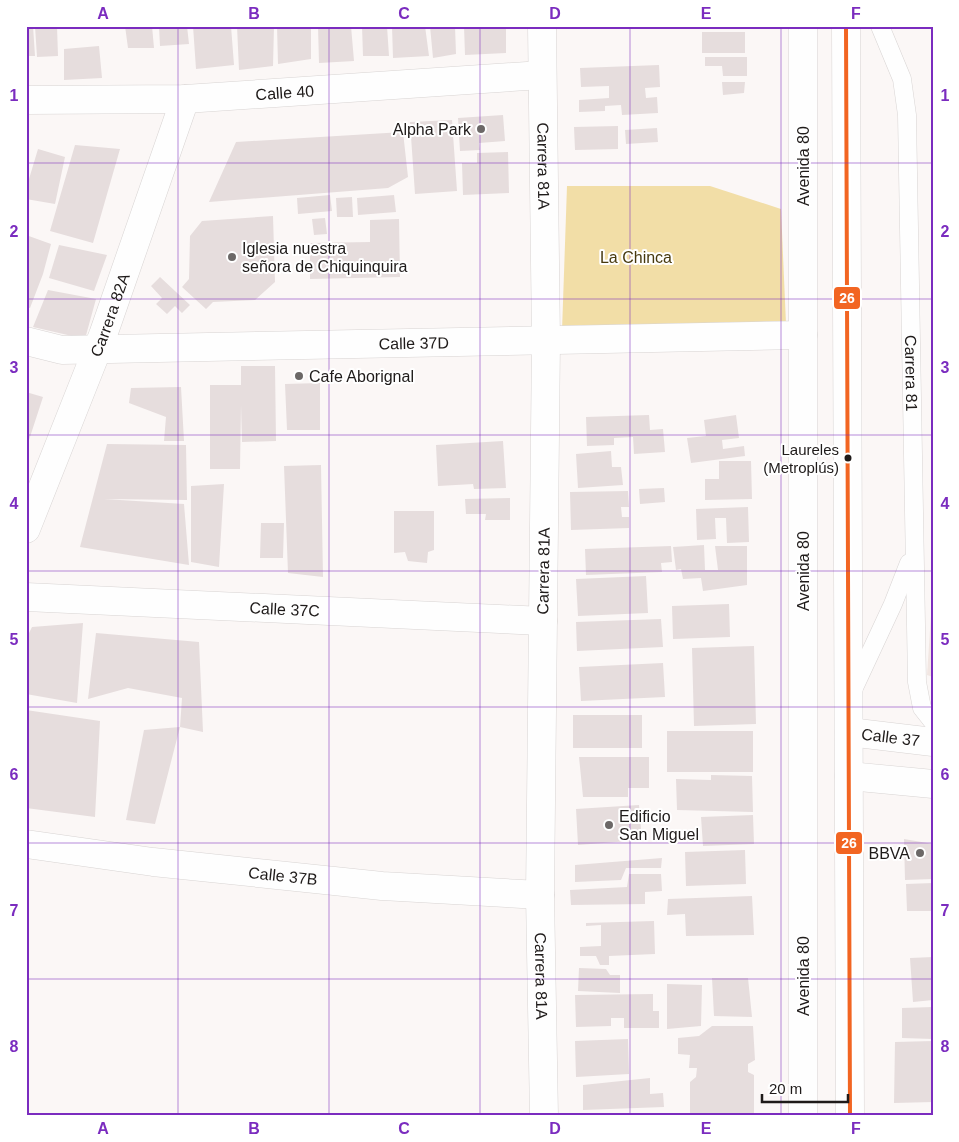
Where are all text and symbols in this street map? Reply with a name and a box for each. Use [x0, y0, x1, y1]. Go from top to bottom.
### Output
text: A [97, 5, 109, 22]
text: B [248, 5, 260, 22]
text: C [398, 5, 410, 22]
text: D [549, 5, 561, 22]
text: E [701, 5, 712, 22]
text: F [851, 5, 861, 22]
street label: Calle 40 [255, 82, 315, 103]
text: 1 [10, 87, 19, 104]
text: 1 [941, 87, 950, 104]
place label: Alpha Park [393, 121, 472, 138]
street label: Carrera 81A [534, 122, 552, 210]
marker: Alpha Park [475, 123, 487, 135]
street label: Avenida 80 [795, 126, 812, 206]
text: 2 [10, 223, 19, 240]
text: 2 [941, 223, 950, 240]
place label: Iglesia nuestra señora de Chiquinquira [242, 240, 408, 275]
park label: La Chinca [600, 249, 672, 266]
marker: Iglesia nuestra señora de Chiquinquira [226, 251, 238, 263]
street label: Carrera 82A [87, 271, 133, 359]
line badge: 26 [833, 286, 861, 310]
text: 26 [839, 290, 855, 306]
street label: Calle 37D [379, 334, 449, 353]
street label: Carrera 81 [902, 335, 920, 412]
text: 3 [10, 359, 19, 376]
text: 3 [941, 359, 950, 376]
place label: Cafe Aborignal [309, 368, 414, 385]
marker: Cafe Aborignal [293, 370, 305, 382]
place label: Laureles (Metroplús) [763, 441, 839, 476]
marker: Laureles (Metroplús) [843, 453, 853, 463]
text: 4 [10, 495, 19, 512]
text: 4 [941, 495, 950, 512]
street label: Carrera 81A [534, 527, 553, 615]
street label: Avenida 80 [795, 531, 812, 611]
street label: Calle 37C [249, 599, 320, 620]
text: 5 [10, 631, 19, 648]
text: 5 [941, 631, 950, 648]
street label: Calle 37 [860, 726, 921, 749]
text: 6 [10, 766, 19, 783]
text: 6 [941, 766, 950, 783]
place label: Edificio San Miguel [619, 808, 699, 843]
marker: Edificio San Miguel [603, 819, 615, 831]
line badge: 26 [835, 831, 863, 855]
text: 26 [841, 835, 857, 851]
place label: BBVA [869, 845, 910, 862]
marker: BBVA [914, 847, 926, 859]
street label: Calle 37B [248, 864, 318, 888]
text: 7 [10, 902, 19, 919]
text: 7 [941, 902, 950, 919]
street label: Carrera 81A [532, 932, 550, 1020]
street label: Avenida 80 [795, 936, 812, 1016]
text: 8 [10, 1038, 19, 1055]
text: 8 [941, 1038, 950, 1055]
scale bar [762, 1072, 848, 1104]
text: 20 m [769, 1080, 802, 1097]
text: A [97, 1120, 109, 1137]
text: B [248, 1120, 260, 1137]
text: C [398, 1120, 410, 1137]
text: D [549, 1120, 561, 1137]
text: E [701, 1120, 712, 1137]
text: F [851, 1120, 861, 1137]

